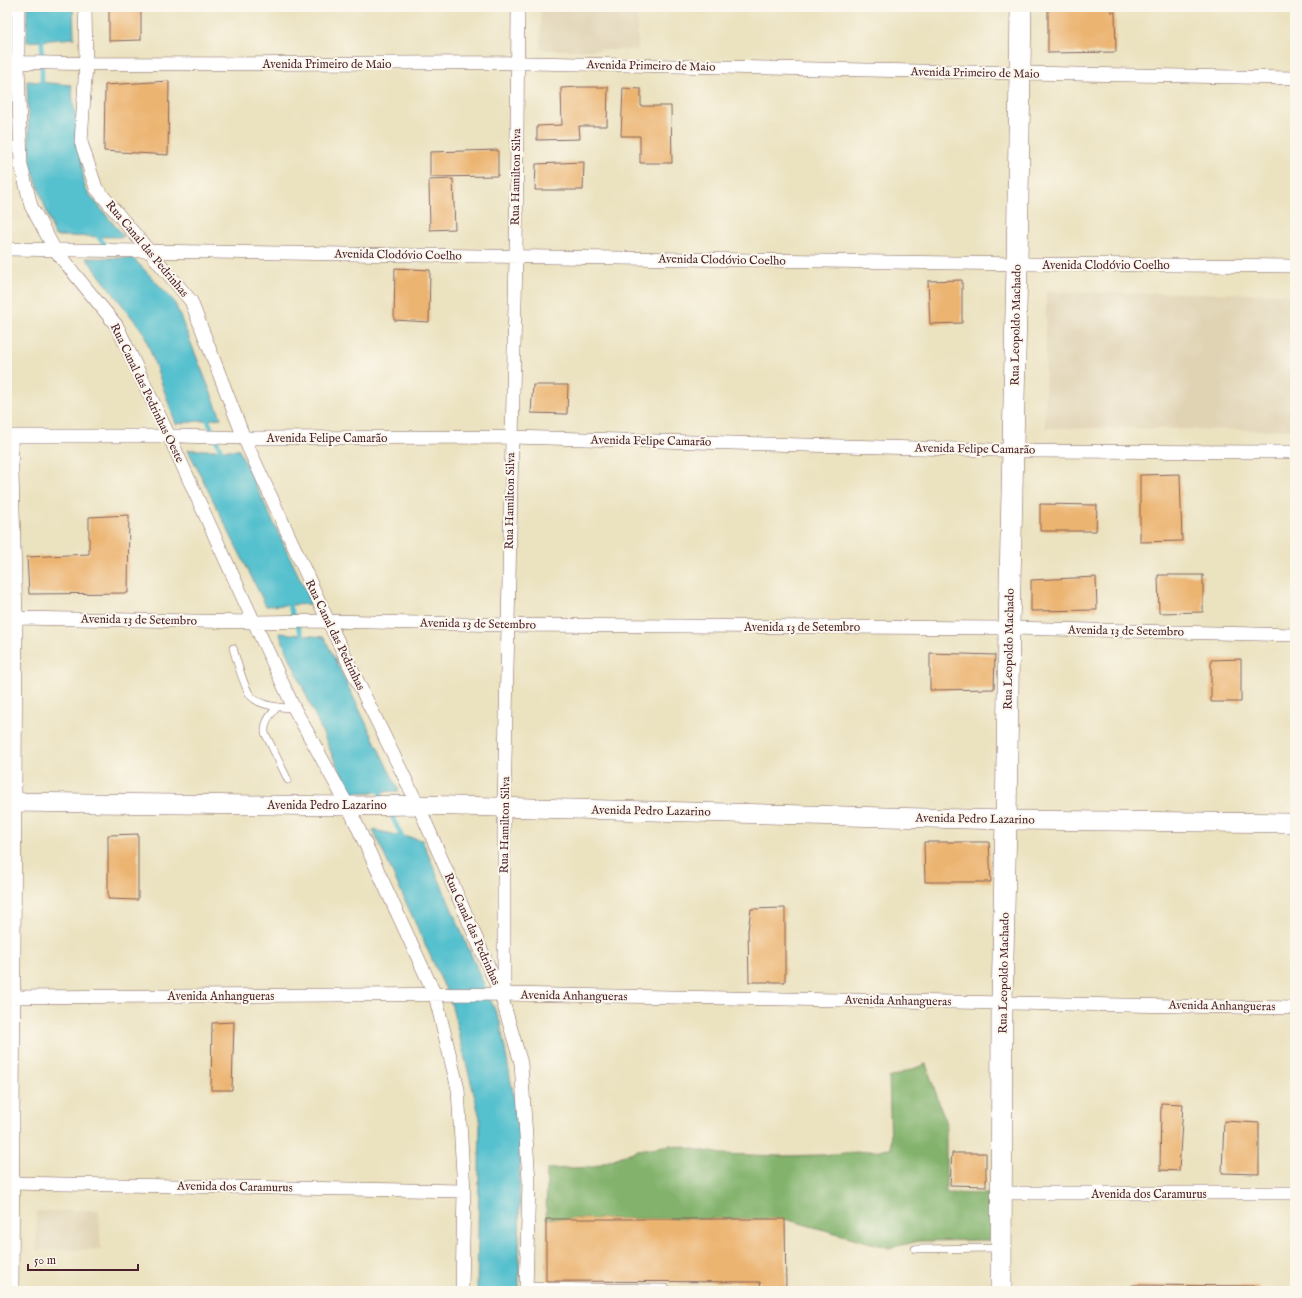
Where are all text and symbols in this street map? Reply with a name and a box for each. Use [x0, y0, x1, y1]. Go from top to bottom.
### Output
street label: Avenida Primeiro de Maio [262, 57, 392, 72]
street label: Avenida Primeiro de Maio [585, 57, 716, 75]
street label: Avenida Primeiro de Maio [909, 64, 1040, 82]
street label: Rua Hamilton Silva [508, 128, 524, 226]
street label: Rua Canal das Pedrinhas [102, 198, 192, 300]
street label: Avenida Clodóvio Coelho [333, 246, 462, 264]
street label: Avenida Clodóvio Coelho [657, 251, 786, 269]
street label: Avenida Clodóvio Coelho [1041, 258, 1170, 273]
street label: Rua Leopoldo Machado [1007, 264, 1026, 386]
street label: Rua Canal das Pedrinhas Oeste [107, 321, 188, 466]
street label: Avenida Felipe Camarão [266, 431, 388, 447]
street label: Avenida Felipe Camarão [589, 432, 712, 451]
street label: Avenida Felipe Camarão [913, 440, 1036, 459]
street label: Rua Hamilton Silva [502, 452, 518, 550]
street label: Rua Canal das Pedrinhas [302, 577, 368, 693]
street label: Rua Leopoldo Machado [1000, 588, 1019, 710]
street label: Avenida 13 de Setembro [80, 611, 198, 629]
street label: Avenida 13 de Setembro [419, 615, 537, 633]
street label: Avenida 13 de Setembro [743, 620, 861, 635]
street label: Avenida 13 de Setembro [1067, 622, 1185, 640]
street label: Rua Hamilton Silva [497, 776, 513, 874]
street label: Avenida Pedro Lazarino [266, 798, 387, 813]
street label: Avenida Pedro Lazarino [590, 802, 711, 820]
street label: Avenida Pedro Lazarino [914, 810, 1035, 828]
street label: Rua Canal das Pedrinhas [440, 871, 504, 987]
street label: Rua Leopoldo Machado [995, 912, 1014, 1034]
street label: Avenida Anhangueras [519, 988, 628, 1004]
street label: Avenida Anhangueras [167, 989, 274, 1004]
street label: Avenida Anhangueras [843, 993, 952, 1009]
street label: Avenida Anhangueras [1167, 998, 1276, 1014]
street label: Avenida dos Caramurus [176, 1178, 293, 1196]
street label: Avenida dos Caramurus [1090, 1187, 1207, 1202]
scale bar [28, 1246, 138, 1272]
text: 50 m [34, 1253, 56, 1268]

